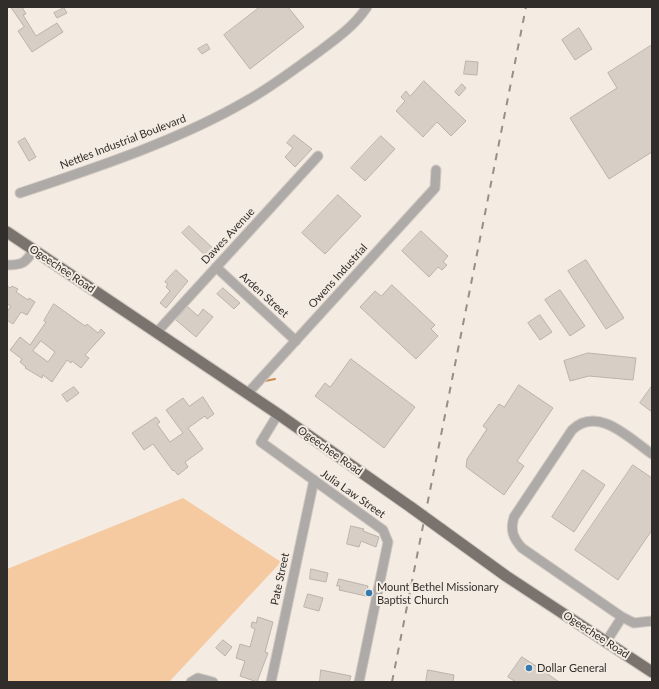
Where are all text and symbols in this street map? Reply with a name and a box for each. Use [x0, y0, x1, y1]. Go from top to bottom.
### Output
street label: Nettles Industrial Boulevard [58, 112, 188, 172]
street label: Dawes Avenue [199, 205, 257, 267]
street label: Owens Industrial [306, 241, 370, 311]
street label: Ogeechee Road [27, 242, 97, 296]
street label: Arden Street [237, 270, 291, 320]
street label: Ogeechee Road [295, 424, 365, 478]
street label: Julia Law Street [318, 467, 388, 521]
street label: Pate Street [268, 552, 292, 606]
place label: Mount Bethel Missionary Baptist Church [377, 580, 499, 606]
marker: Mount Bethel Missionary Baptist Church [364, 588, 374, 598]
street label: Ogeechee Road [560, 609, 632, 661]
place label: Dollar General [537, 661, 607, 675]
marker: Dollar General [524, 663, 534, 673]

